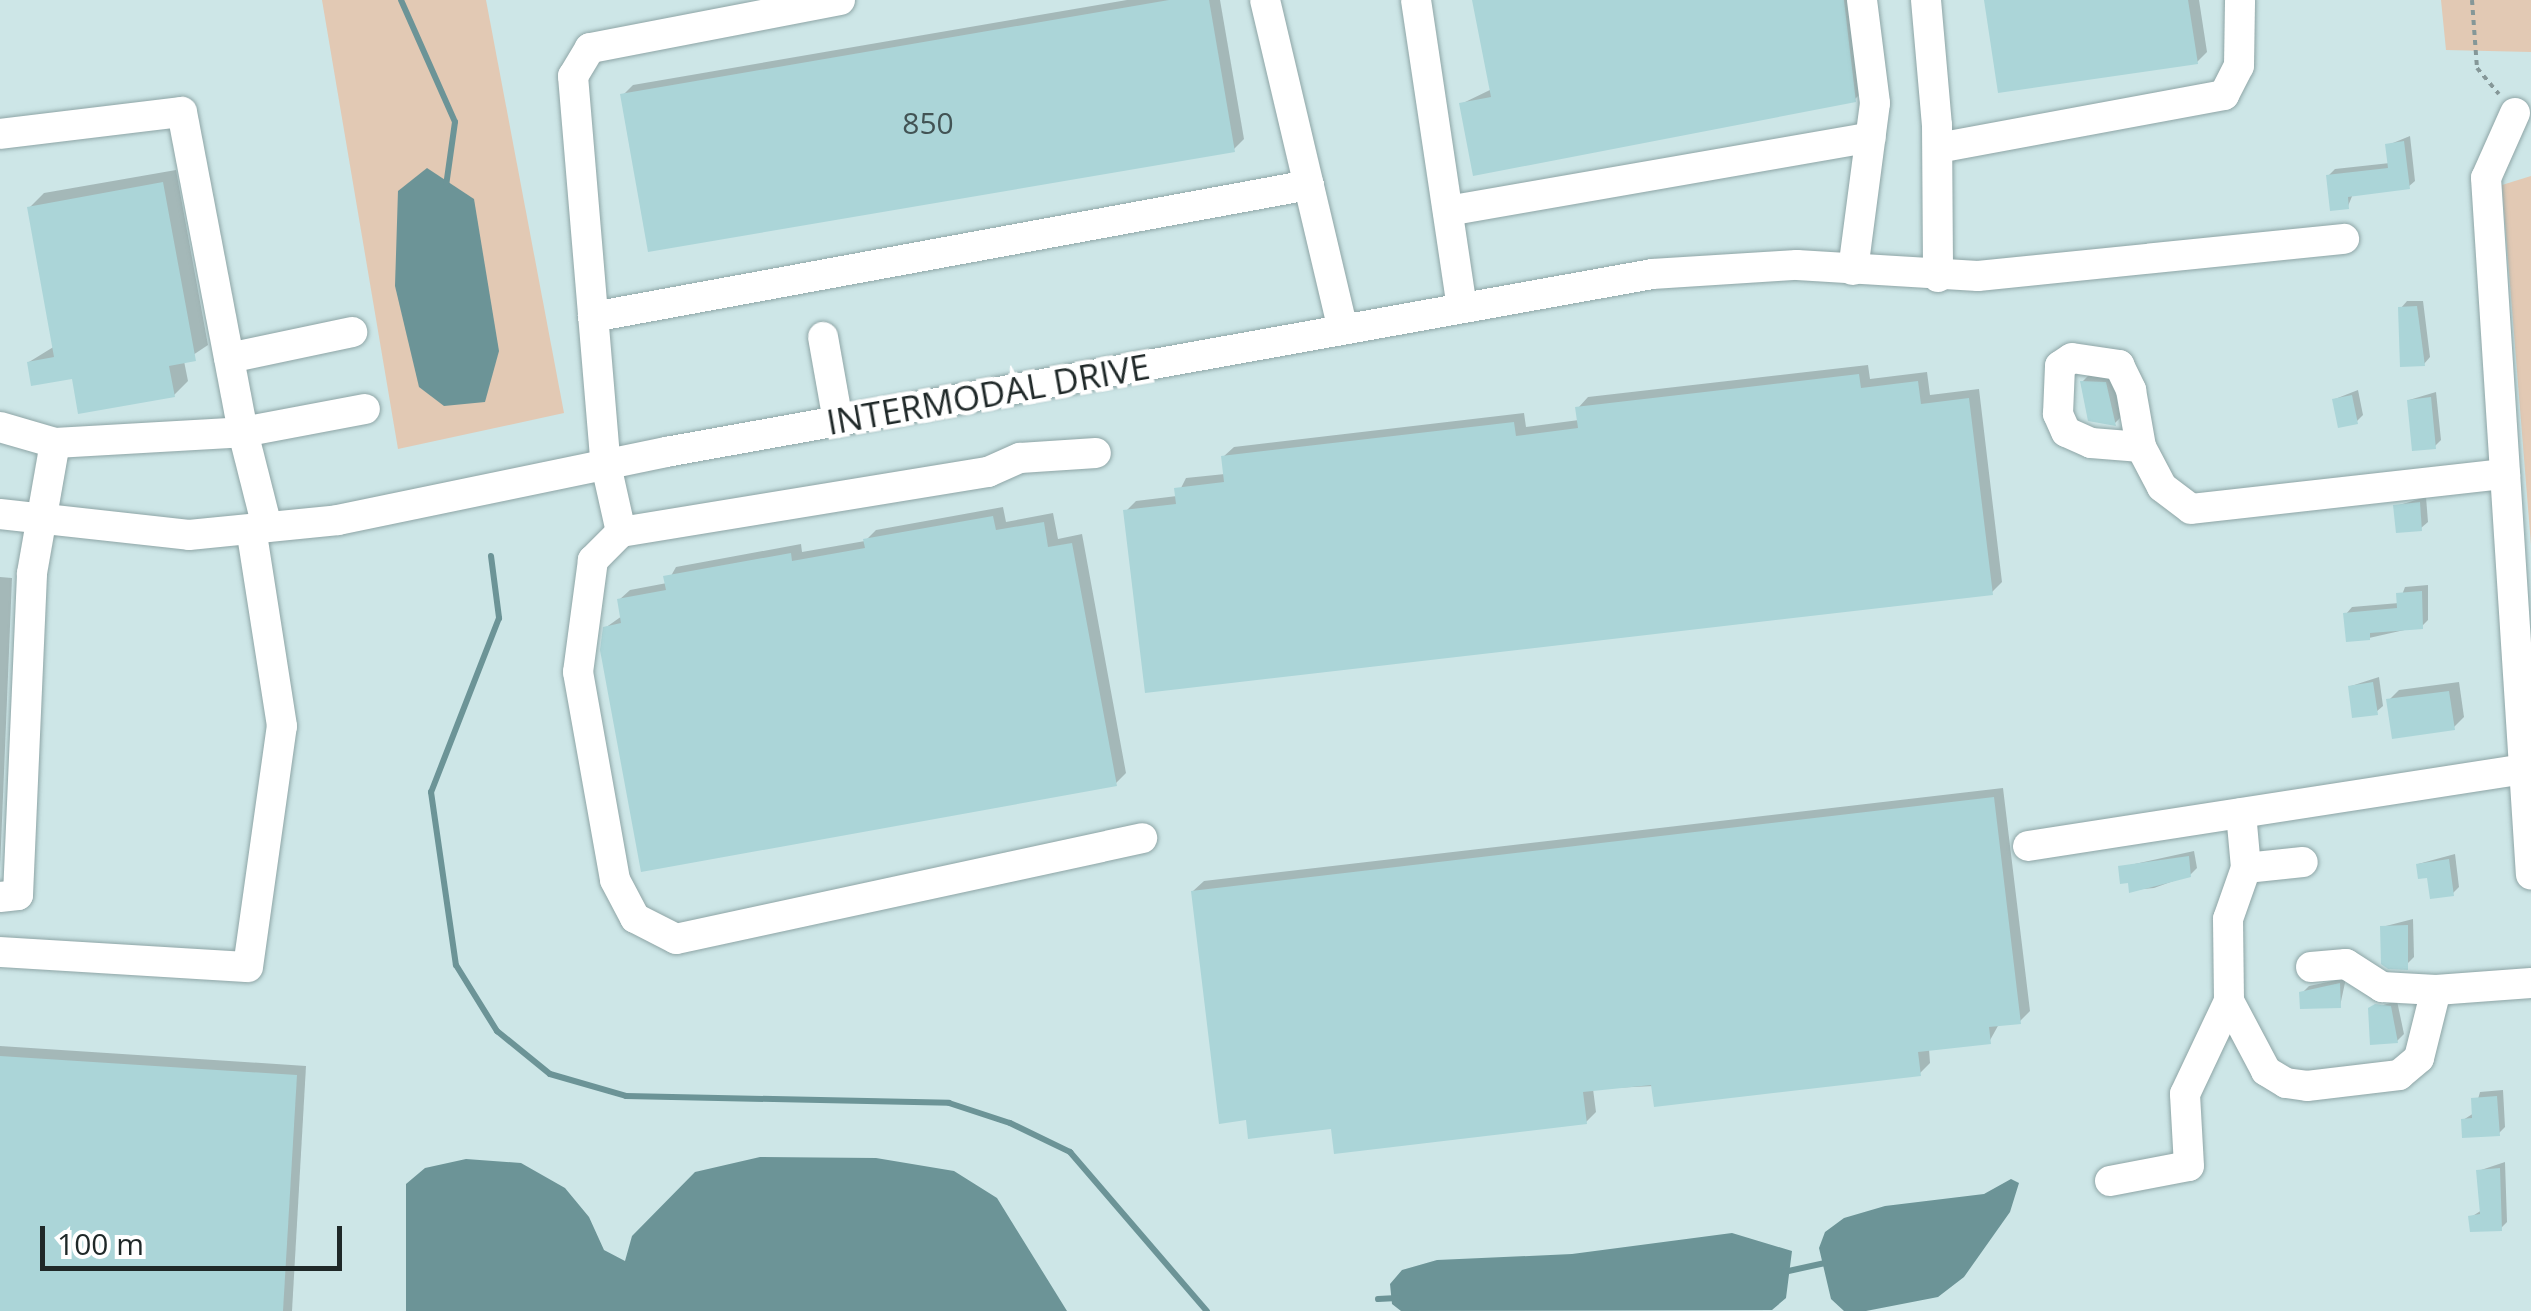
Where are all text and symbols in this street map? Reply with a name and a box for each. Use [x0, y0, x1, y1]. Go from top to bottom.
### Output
house number: 850 [902, 105, 954, 141]
street label: INTERMODAL DRIVE [823, 345, 1153, 443]
scale bar [45, 1206, 348, 1268]
text: 100 m [57, 1223, 144, 1264]

